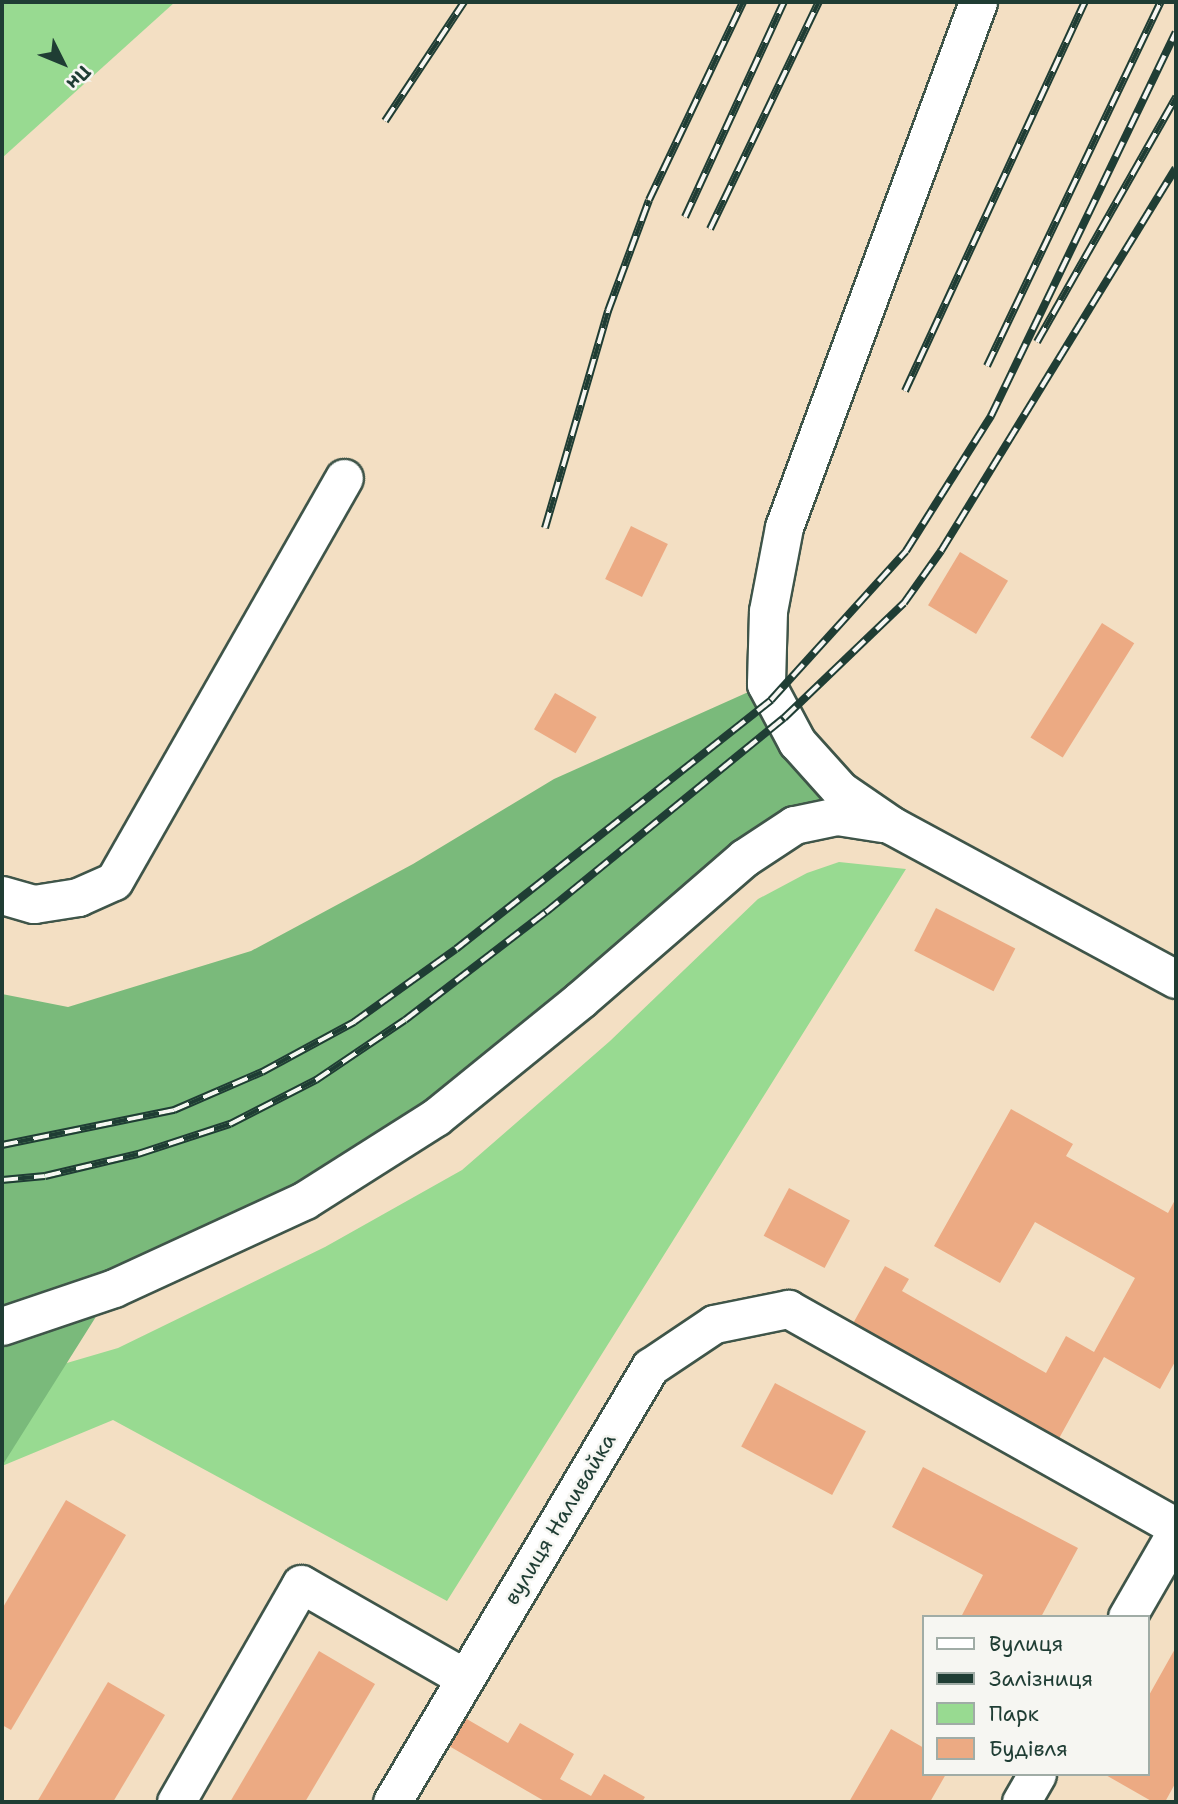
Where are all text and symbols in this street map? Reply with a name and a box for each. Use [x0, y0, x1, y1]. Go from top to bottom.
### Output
north arrow [28, 28, 98, 98]
text: Пн [61, 60, 96, 95]
street label: вулиця Наливайка [499, 1429, 621, 1609]
legend [922, 1615, 1150, 1776]
text: Вулиця [989, 1630, 1063, 1658]
text: Залізниця [989, 1665, 1093, 1693]
text: Парк [989, 1700, 1039, 1728]
text: Будівля [989, 1735, 1068, 1763]

